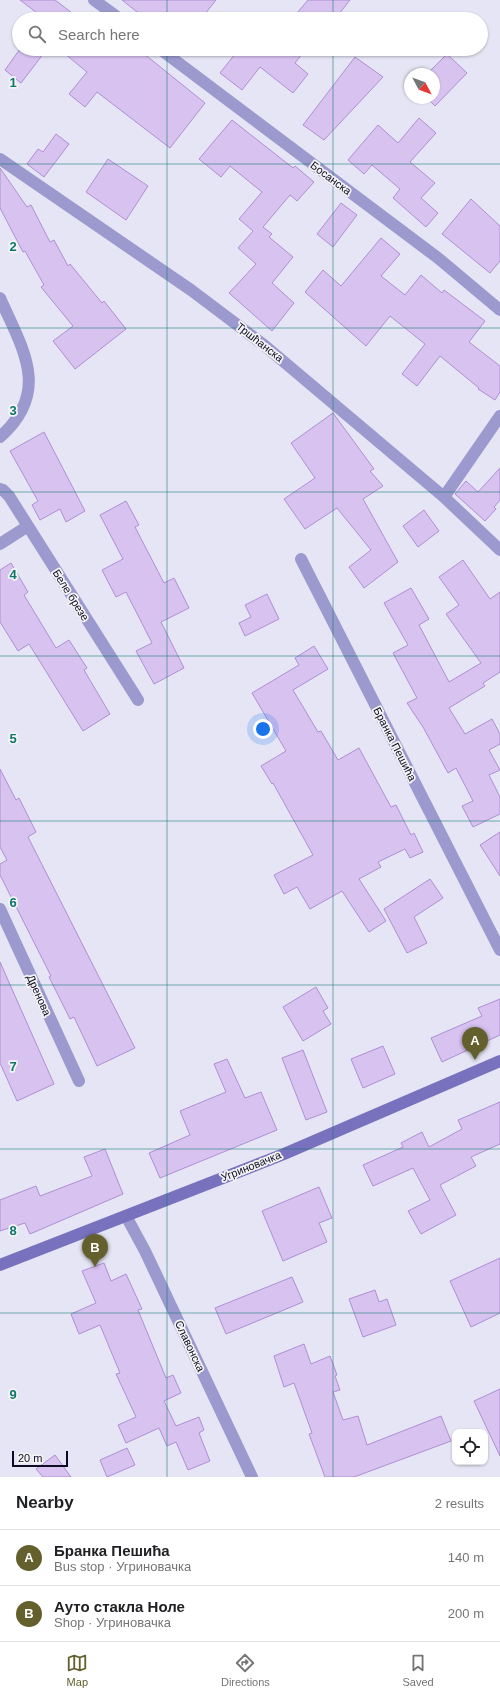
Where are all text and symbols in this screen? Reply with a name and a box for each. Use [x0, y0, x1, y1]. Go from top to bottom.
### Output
search box [12, 12, 488, 56]
icon: search [26, 23, 48, 45]
text: Search here [58, 26, 140, 43]
north arrow [404, 68, 440, 104]
text: 1 [9, 75, 17, 90]
street label: Босанска [308, 159, 354, 198]
text: 2 [9, 239, 17, 254]
street label: Тршћанска [234, 320, 286, 365]
text: 3 [9, 403, 17, 418]
text: 4 [9, 567, 17, 582]
street label: Беле брезе [51, 567, 91, 623]
street label: Бранка Пешића [371, 705, 419, 784]
your location [253, 719, 273, 739]
text: 5 [9, 731, 17, 746]
text: 6 [9, 895, 17, 910]
street label: Дренова [25, 973, 54, 1018]
pin: A [462, 1027, 488, 1060]
text: 7 [9, 1059, 17, 1074]
street label: Угриновачка [219, 1148, 283, 1183]
text: 8 [9, 1223, 17, 1238]
pin: B [82, 1234, 108, 1267]
street label: Славонска [173, 1319, 207, 1374]
text: 9 [9, 1387, 17, 1402]
map controls [452, 1429, 488, 1465]
button: locate [452, 1429, 488, 1465]
scale bar [12, 1449, 68, 1468]
text: 20 m [18, 1452, 42, 1464]
text: Nearby [16, 1493, 74, 1512]
text: 2 results [435, 1496, 484, 1511]
text: Бранка Пешића [54, 1542, 170, 1559]
text: A [24, 1550, 34, 1565]
text: 140 m [448, 1550, 484, 1565]
text: Bus stop · Угриновачка [54, 1559, 191, 1574]
text: Ауто стакла Ноле [54, 1598, 185, 1615]
text: B [24, 1606, 34, 1621]
text: 200 m [448, 1606, 484, 1621]
text: Shop · Угриновачка [54, 1615, 171, 1630]
tab: Map [66, 1652, 88, 1688]
tab: Directions [221, 1652, 270, 1688]
tab: Saved [402, 1652, 434, 1688]

